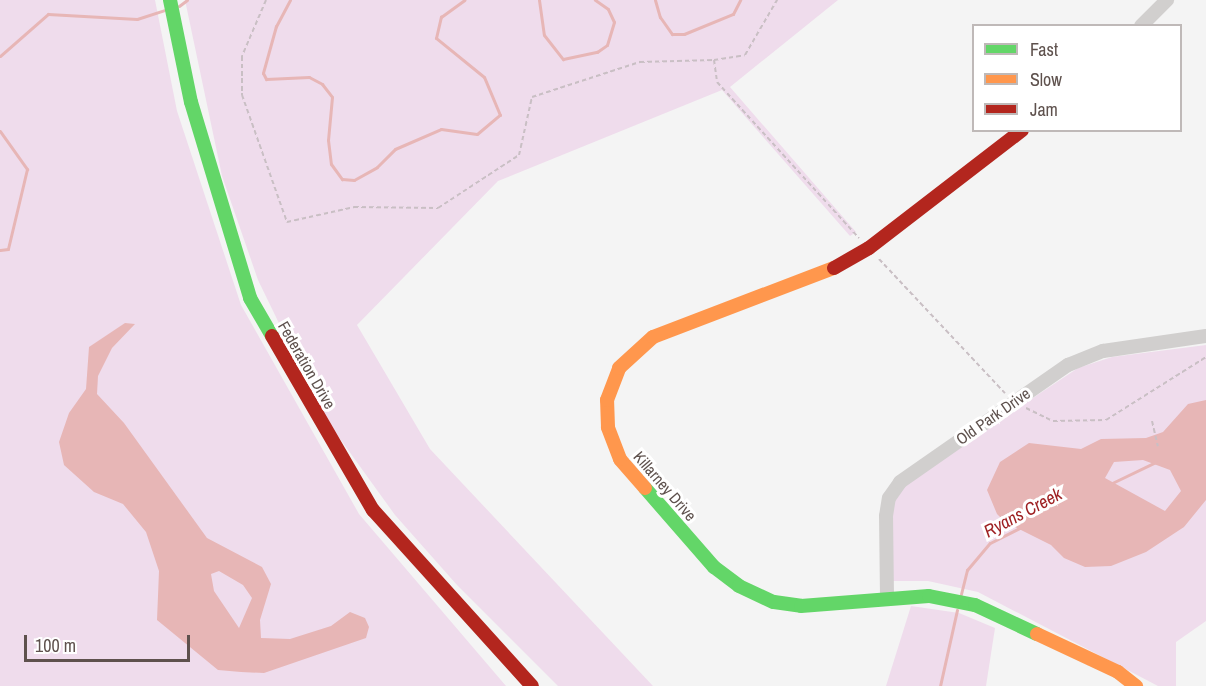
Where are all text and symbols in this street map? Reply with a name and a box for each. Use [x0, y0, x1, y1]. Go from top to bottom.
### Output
legend [972, 24, 1182, 132]
text: Fast [1030, 37, 1058, 62]
text: Slow [1030, 67, 1062, 92]
text: Jam [1030, 97, 1058, 122]
street label: Federation Drive [274, 318, 340, 412]
street label: Old Park Drive [952, 383, 1034, 449]
street label: Killarney Drive [630, 447, 700, 525]
water label: Ryans Creek [980, 483, 1066, 543]
scale bar [27, 623, 194, 661]
text: 100 m [35, 633, 76, 658]

